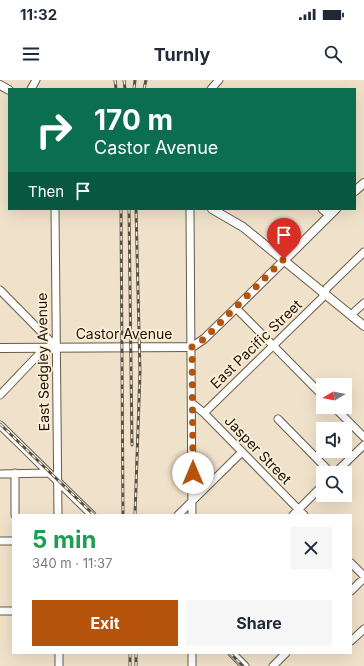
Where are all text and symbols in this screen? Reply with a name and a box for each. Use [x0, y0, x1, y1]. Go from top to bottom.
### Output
text: 11:32 [20, 5, 57, 24]
icon: menu [20, 43, 42, 65]
icon: search [322, 43, 344, 65]
text: Turnly [154, 44, 210, 65]
text: 170 m [94, 103, 173, 137]
icon: right [28, 104, 80, 156]
text: Castor Avenue [94, 137, 218, 158]
icon: arrive [72, 180, 94, 202]
text: Then [28, 182, 64, 201]
pin [267, 218, 301, 259]
icon: arrive [273, 224, 295, 246]
street label: East Sedgley Avenue [33, 292, 52, 432]
street label: East Pacific Street [206, 295, 305, 392]
street label: Castor Avenue [76, 325, 172, 342]
north arrow [316, 378, 352, 414]
map controls [316, 378, 352, 502]
street label: Jasper Street [221, 412, 296, 488]
button: sound [316, 422, 352, 458]
position arrow [172, 452, 214, 494]
button: search [316, 466, 352, 502]
text: 5 min [32, 525, 96, 554]
button: close [290, 527, 332, 569]
text: 340 m · 11:37 [32, 555, 112, 571]
button: Exit [32, 600, 178, 646]
button: Share [186, 600, 332, 646]

